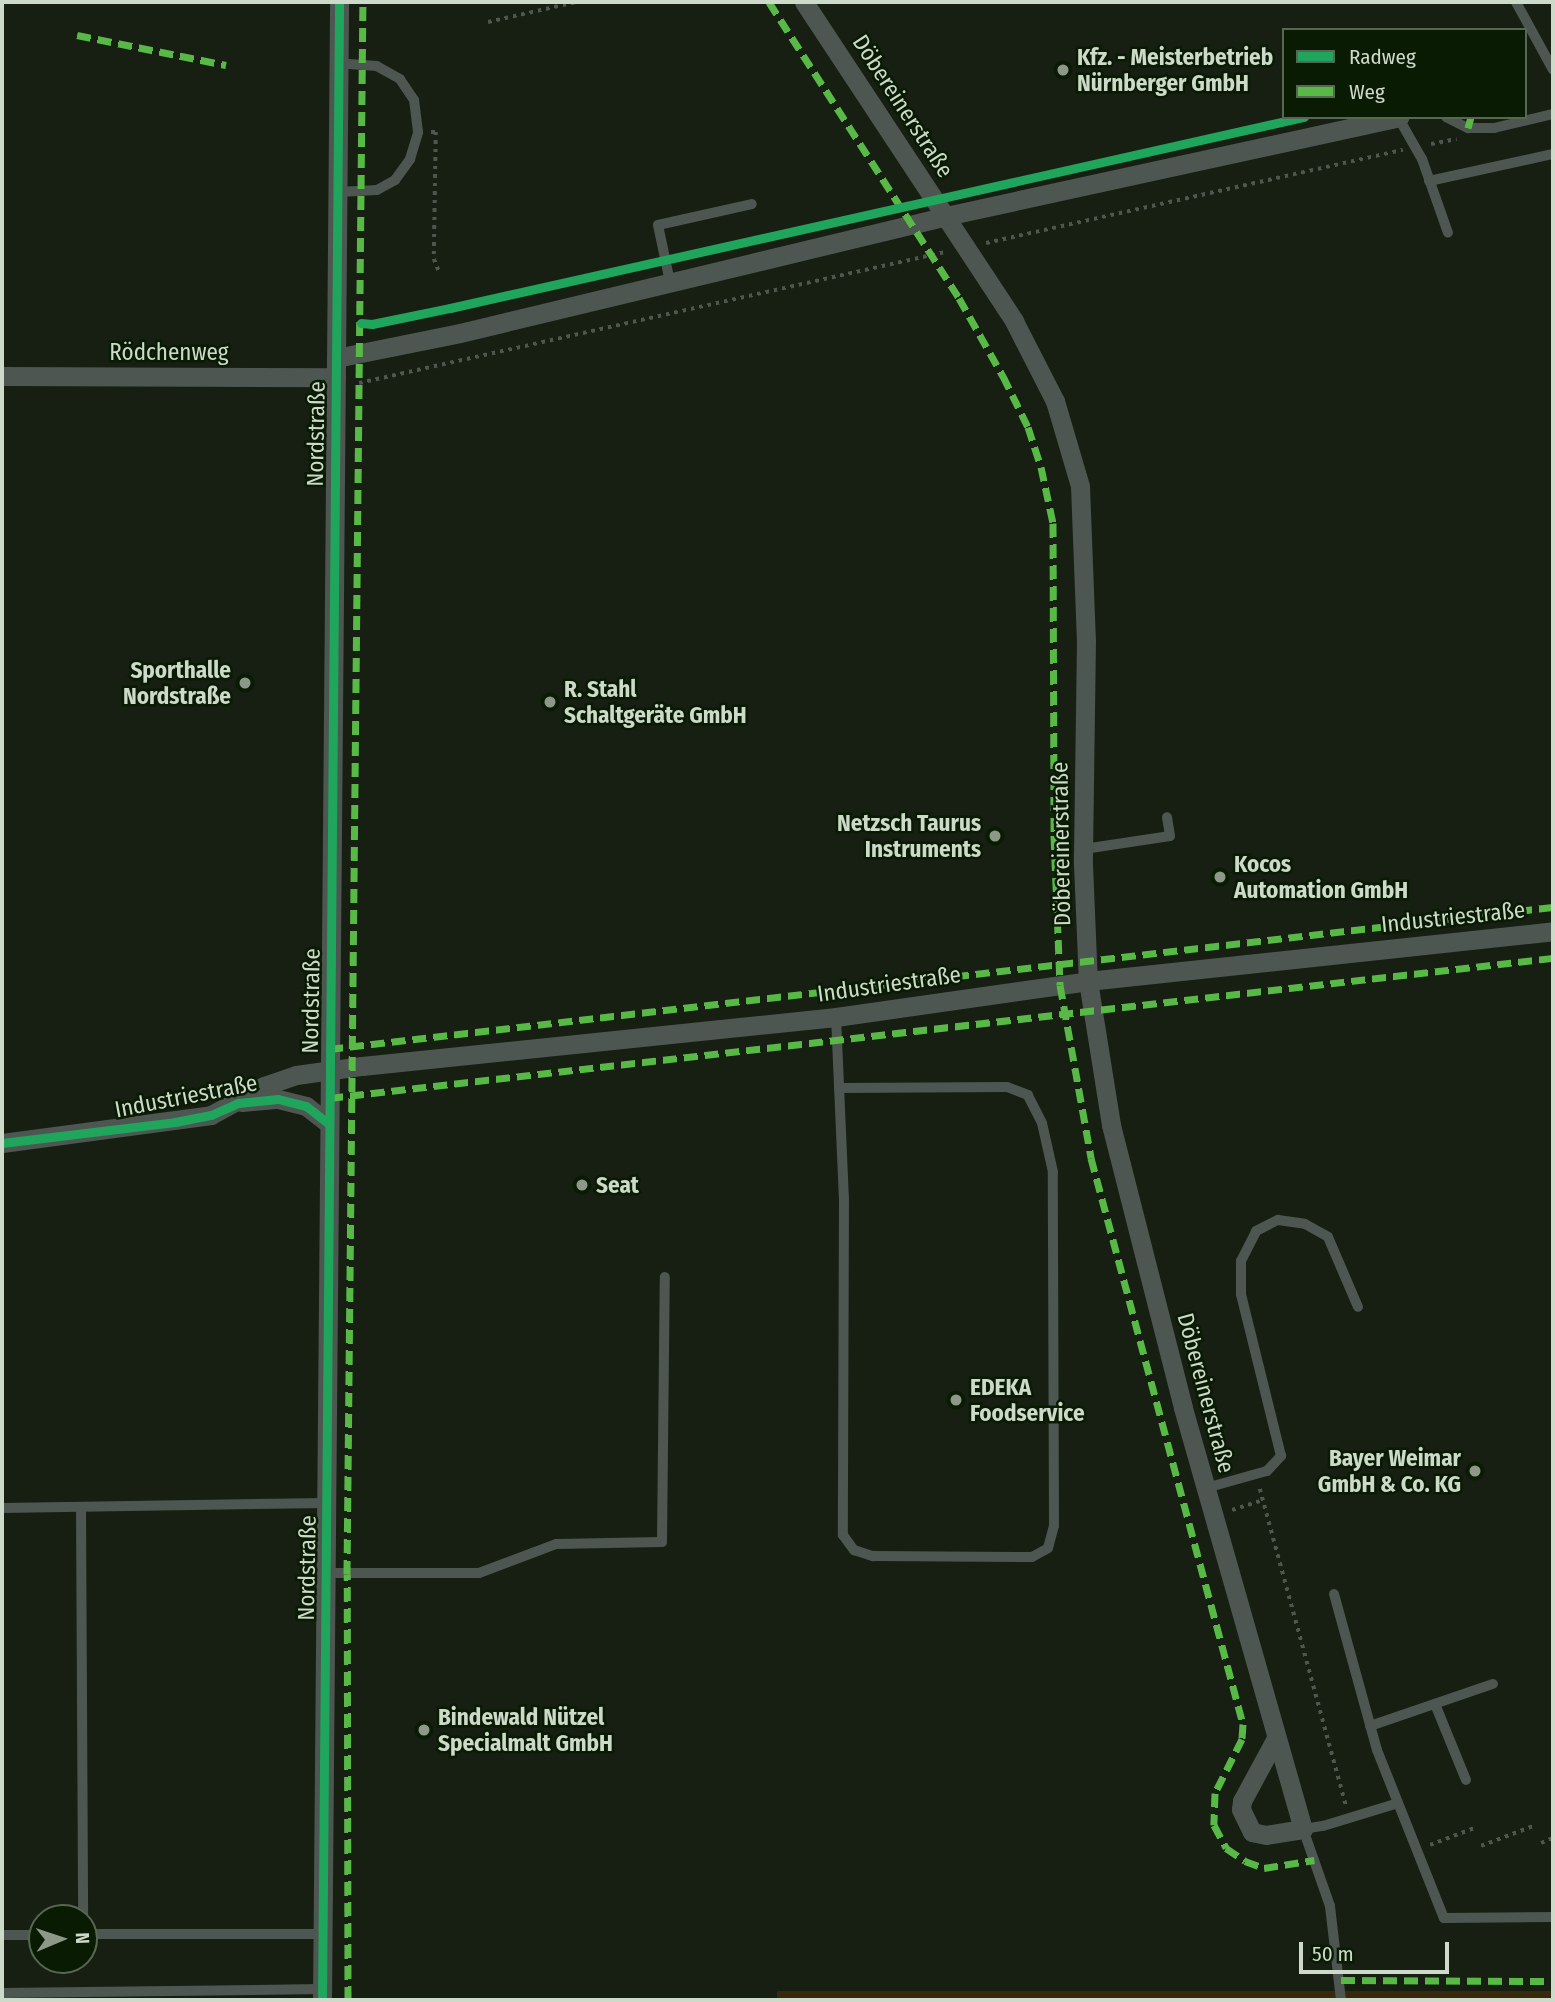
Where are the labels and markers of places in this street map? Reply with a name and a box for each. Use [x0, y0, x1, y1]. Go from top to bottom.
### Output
place label: Kfz. - Meisterbetrieb Nürnberger GmbH [1077, 43, 1273, 97]
marker: Kfz. - Meisterbetrieb Nürnberger GmbH [1055, 62, 1071, 78]
place label: Sporthalle Nordstraße [123, 656, 231, 710]
marker: Sporthalle Nordstraße [237, 675, 253, 691]
place label: R. Stahl Schaltgeräte GmbH [564, 675, 747, 729]
marker: R. Stahl Schaltgeräte GmbH [542, 694, 558, 710]
place label: Netzsch Taurus Instruments [837, 809, 981, 863]
marker: Netzsch Taurus Instruments [987, 828, 1003, 844]
place label: Kocos Automation GmbH [1234, 850, 1408, 904]
marker: Kocos Automation GmbH [1212, 869, 1228, 885]
place label: Seat [596, 1171, 639, 1199]
marker: Seat [574, 1177, 590, 1193]
place label: EDEKA Foodservice [970, 1373, 1085, 1427]
marker: EDEKA Foodservice [948, 1392, 964, 1408]
place label: Bayer Weimar GmbH & Co. KG [1318, 1444, 1461, 1498]
marker: Bayer Weimar GmbH & Co. KG [1467, 1463, 1483, 1479]
place label: Bindewald Nützel Specialmalt GmbH [438, 1703, 613, 1757]
marker: Bindewald Nützel Specialmalt GmbH [416, 1722, 432, 1738]

